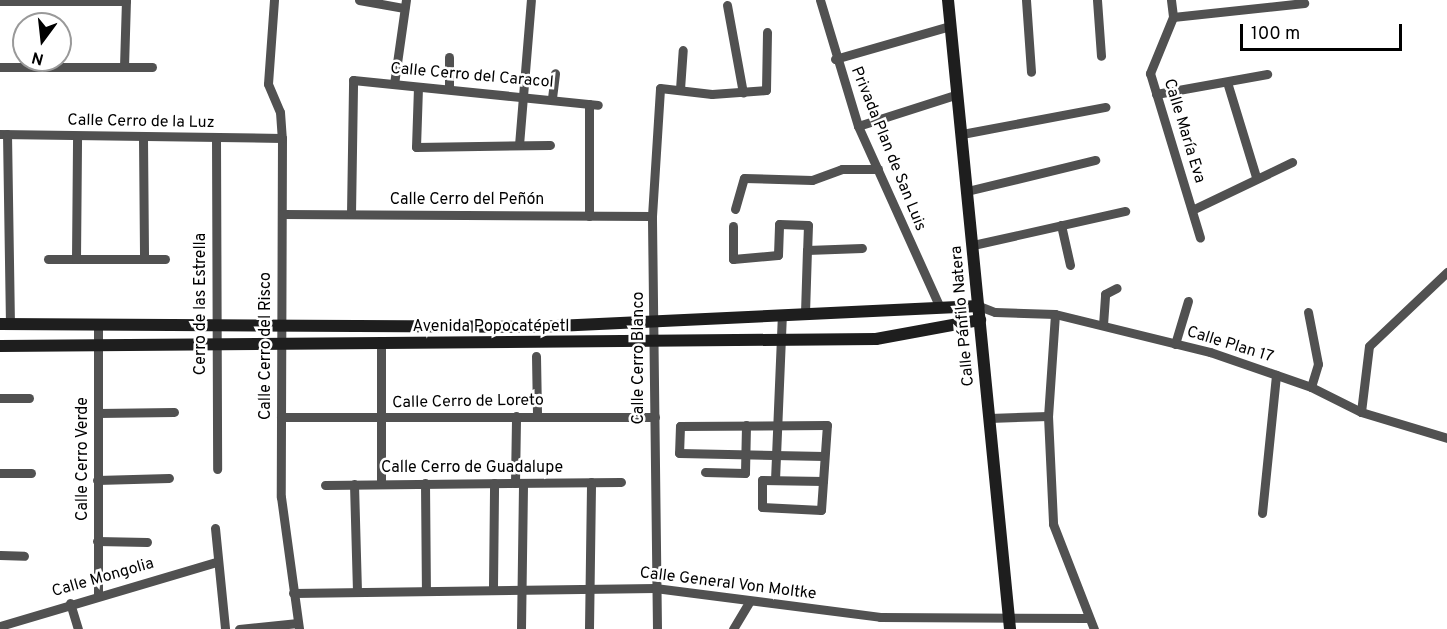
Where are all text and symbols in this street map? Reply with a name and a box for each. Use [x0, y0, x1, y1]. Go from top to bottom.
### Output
north arrow [12, 12, 72, 72]
scale bar [1243, 12, 1405, 50]
text: 100 m [1251, 23, 1300, 46]
text: N [30, 46, 46, 69]
street label: Calle Cerro del Caracol [390, 59, 554, 93]
street label: Privada Plan de San Luis [846, 64, 930, 234]
street label: Calle María Eva [1159, 77, 1209, 185]
street label: Calle Cerro de la Luz [67, 111, 215, 133]
street label: Calle Cerro del Peñón [390, 190, 544, 210]
street label: Cerro de las Estrella [191, 233, 211, 375]
street label: Calle Pánfilo Natera [947, 245, 979, 387]
street label: Calle Cerro del Risco [256, 272, 276, 420]
street label: Calle Cerro Blanco [629, 292, 649, 424]
street label: Avenida Popocatépetl [413, 317, 569, 337]
street label: Calle Plan 17 [1184, 323, 1276, 367]
street label: Calle Cerro de Loreto [392, 391, 544, 413]
street label: Calle Cerro Verde [73, 397, 93, 521]
street label: Calle Cerro de Guadalupe [381, 458, 563, 478]
street label: Calle Mongolia [50, 554, 156, 602]
street label: Calle General Von Moltke [638, 564, 818, 604]

